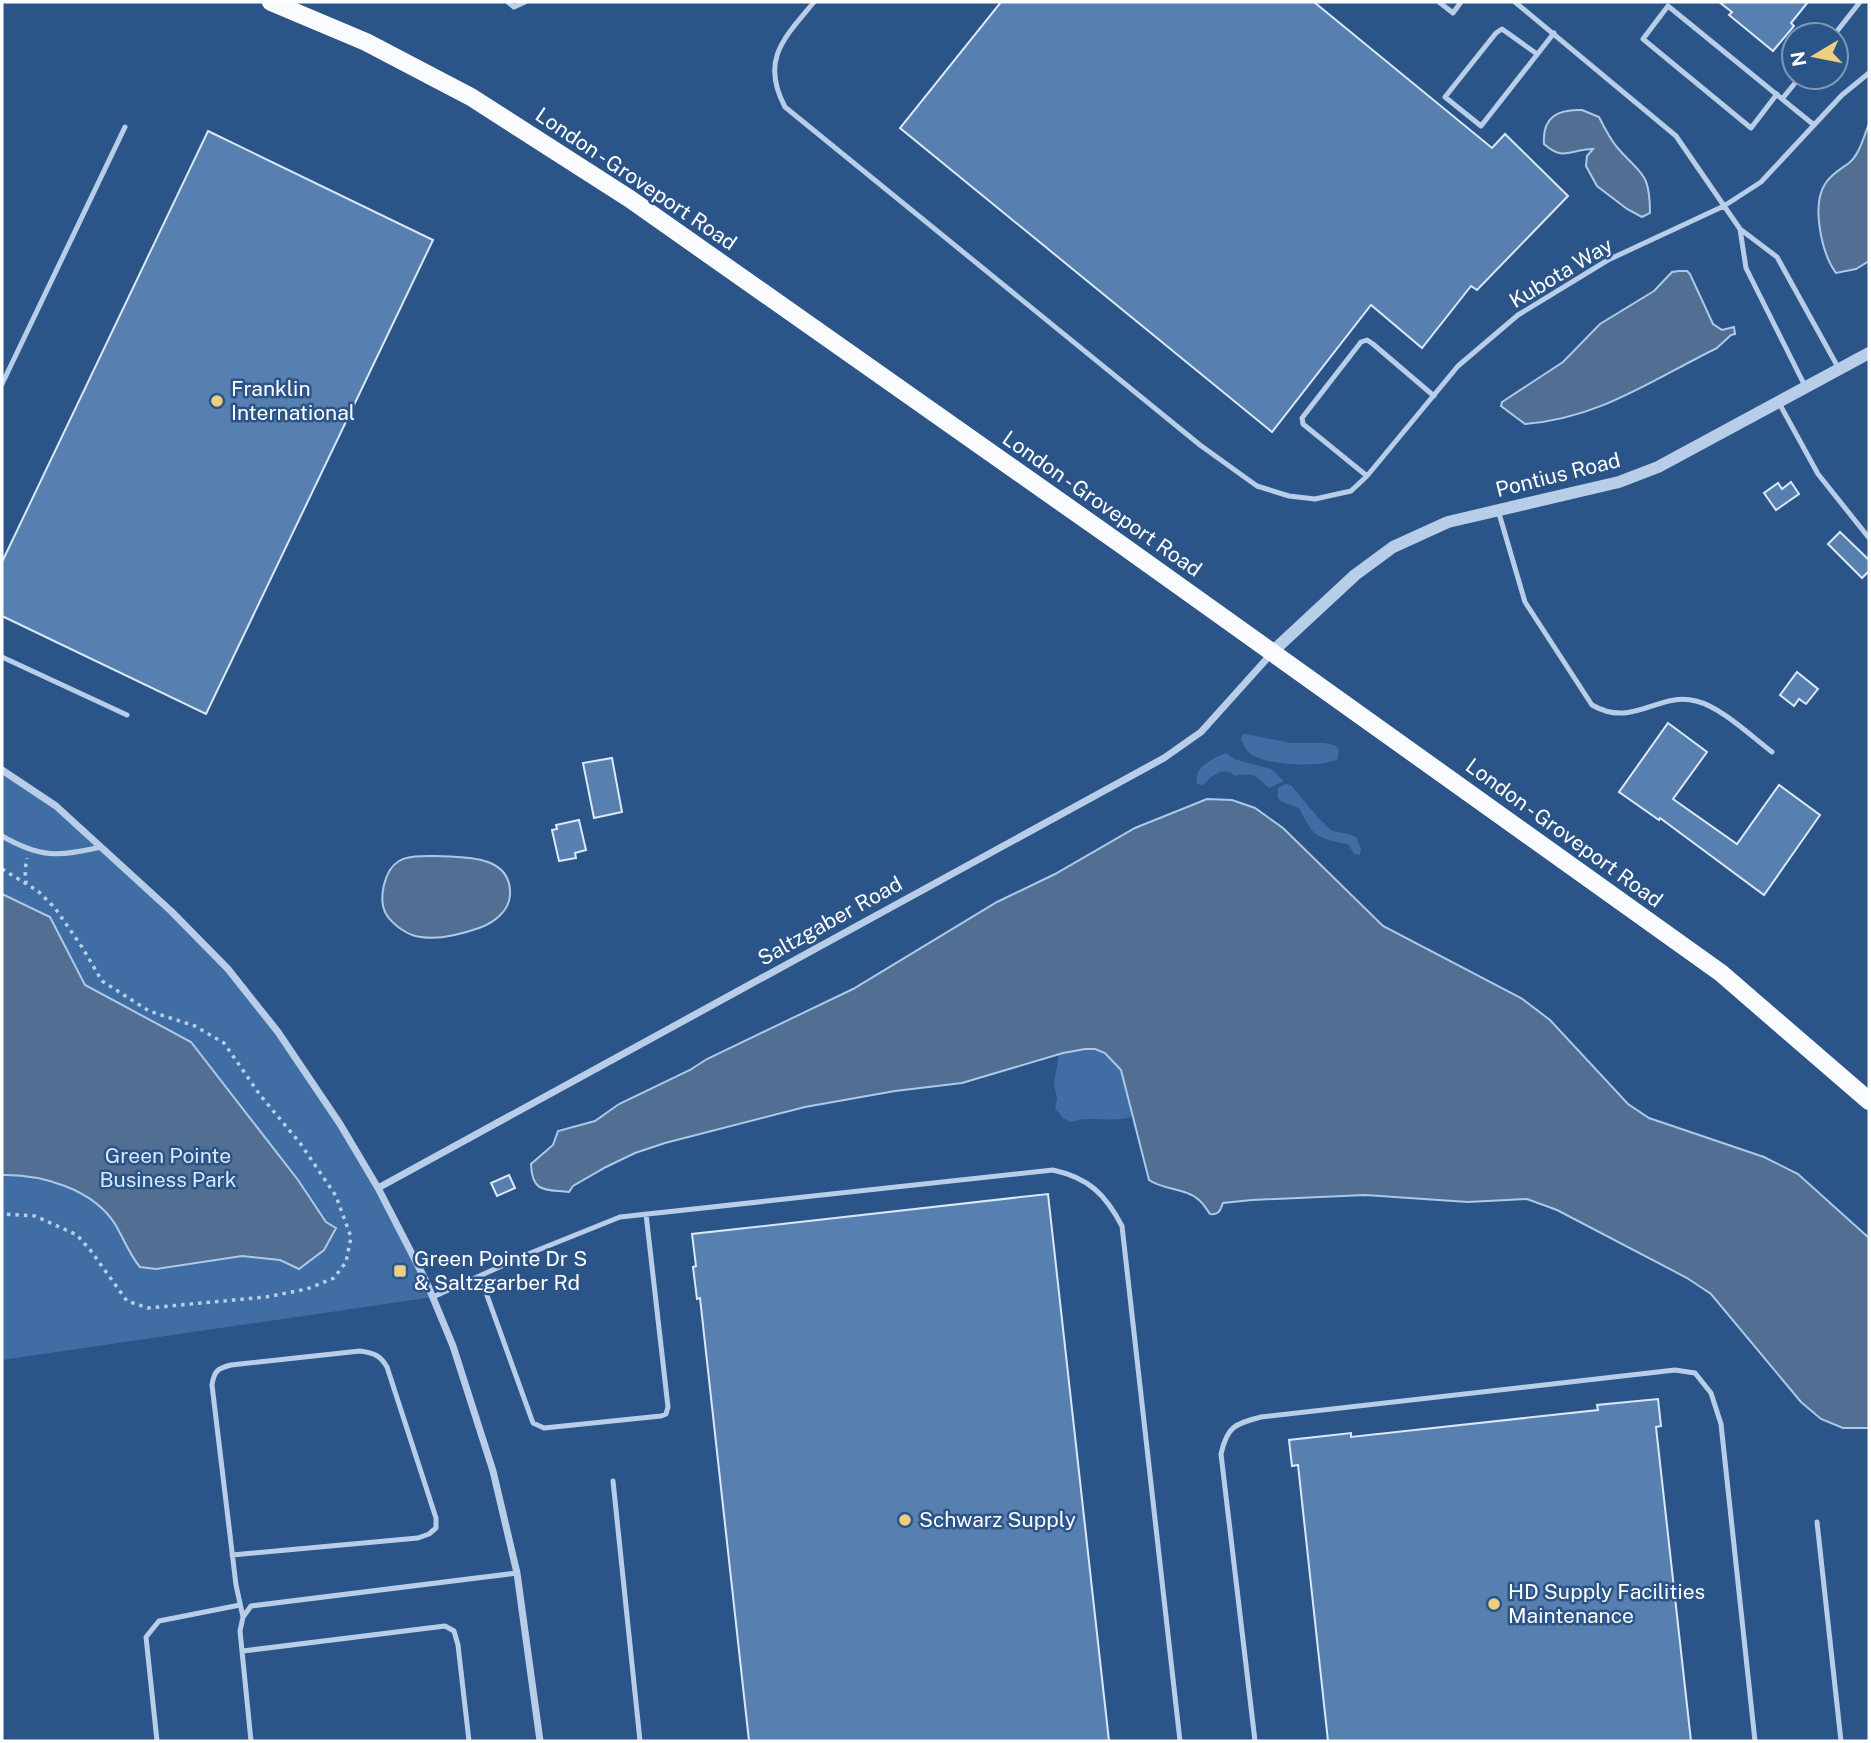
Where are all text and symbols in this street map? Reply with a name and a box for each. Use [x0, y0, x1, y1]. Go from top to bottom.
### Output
north arrow [1780, 21, 1850, 91]
text: N [1786, 50, 1810, 68]
street label: London - Groveport Road [531, 102, 742, 255]
street label: Kubota Way [1505, 232, 1617, 313]
place label: Franklin International [231, 376, 355, 425]
marker: Franklin International [209, 393, 225, 409]
street label: London - Groveport Road [998, 425, 1207, 582]
street label: Pontius Road [1493, 447, 1623, 502]
street label: London - Groveport Road [1461, 753, 1668, 912]
street label: Saltzgaber Road [753, 871, 906, 971]
park label: Green Pointe Business Park [99, 1143, 237, 1192]
place label: Green Pointe Dr S & Saltzgarber Rd [414, 1246, 587, 1295]
marker: Green Pointe Dr S & Saltzgarber Rd [392, 1263, 408, 1279]
place label: Schwarz Supply [919, 1507, 1076, 1532]
marker: Schwarz Supply [897, 1512, 913, 1528]
place label: HD Supply Facilities Maintenance [1508, 1579, 1705, 1628]
marker: HD Supply Facilities Maintenance [1486, 1596, 1502, 1612]

